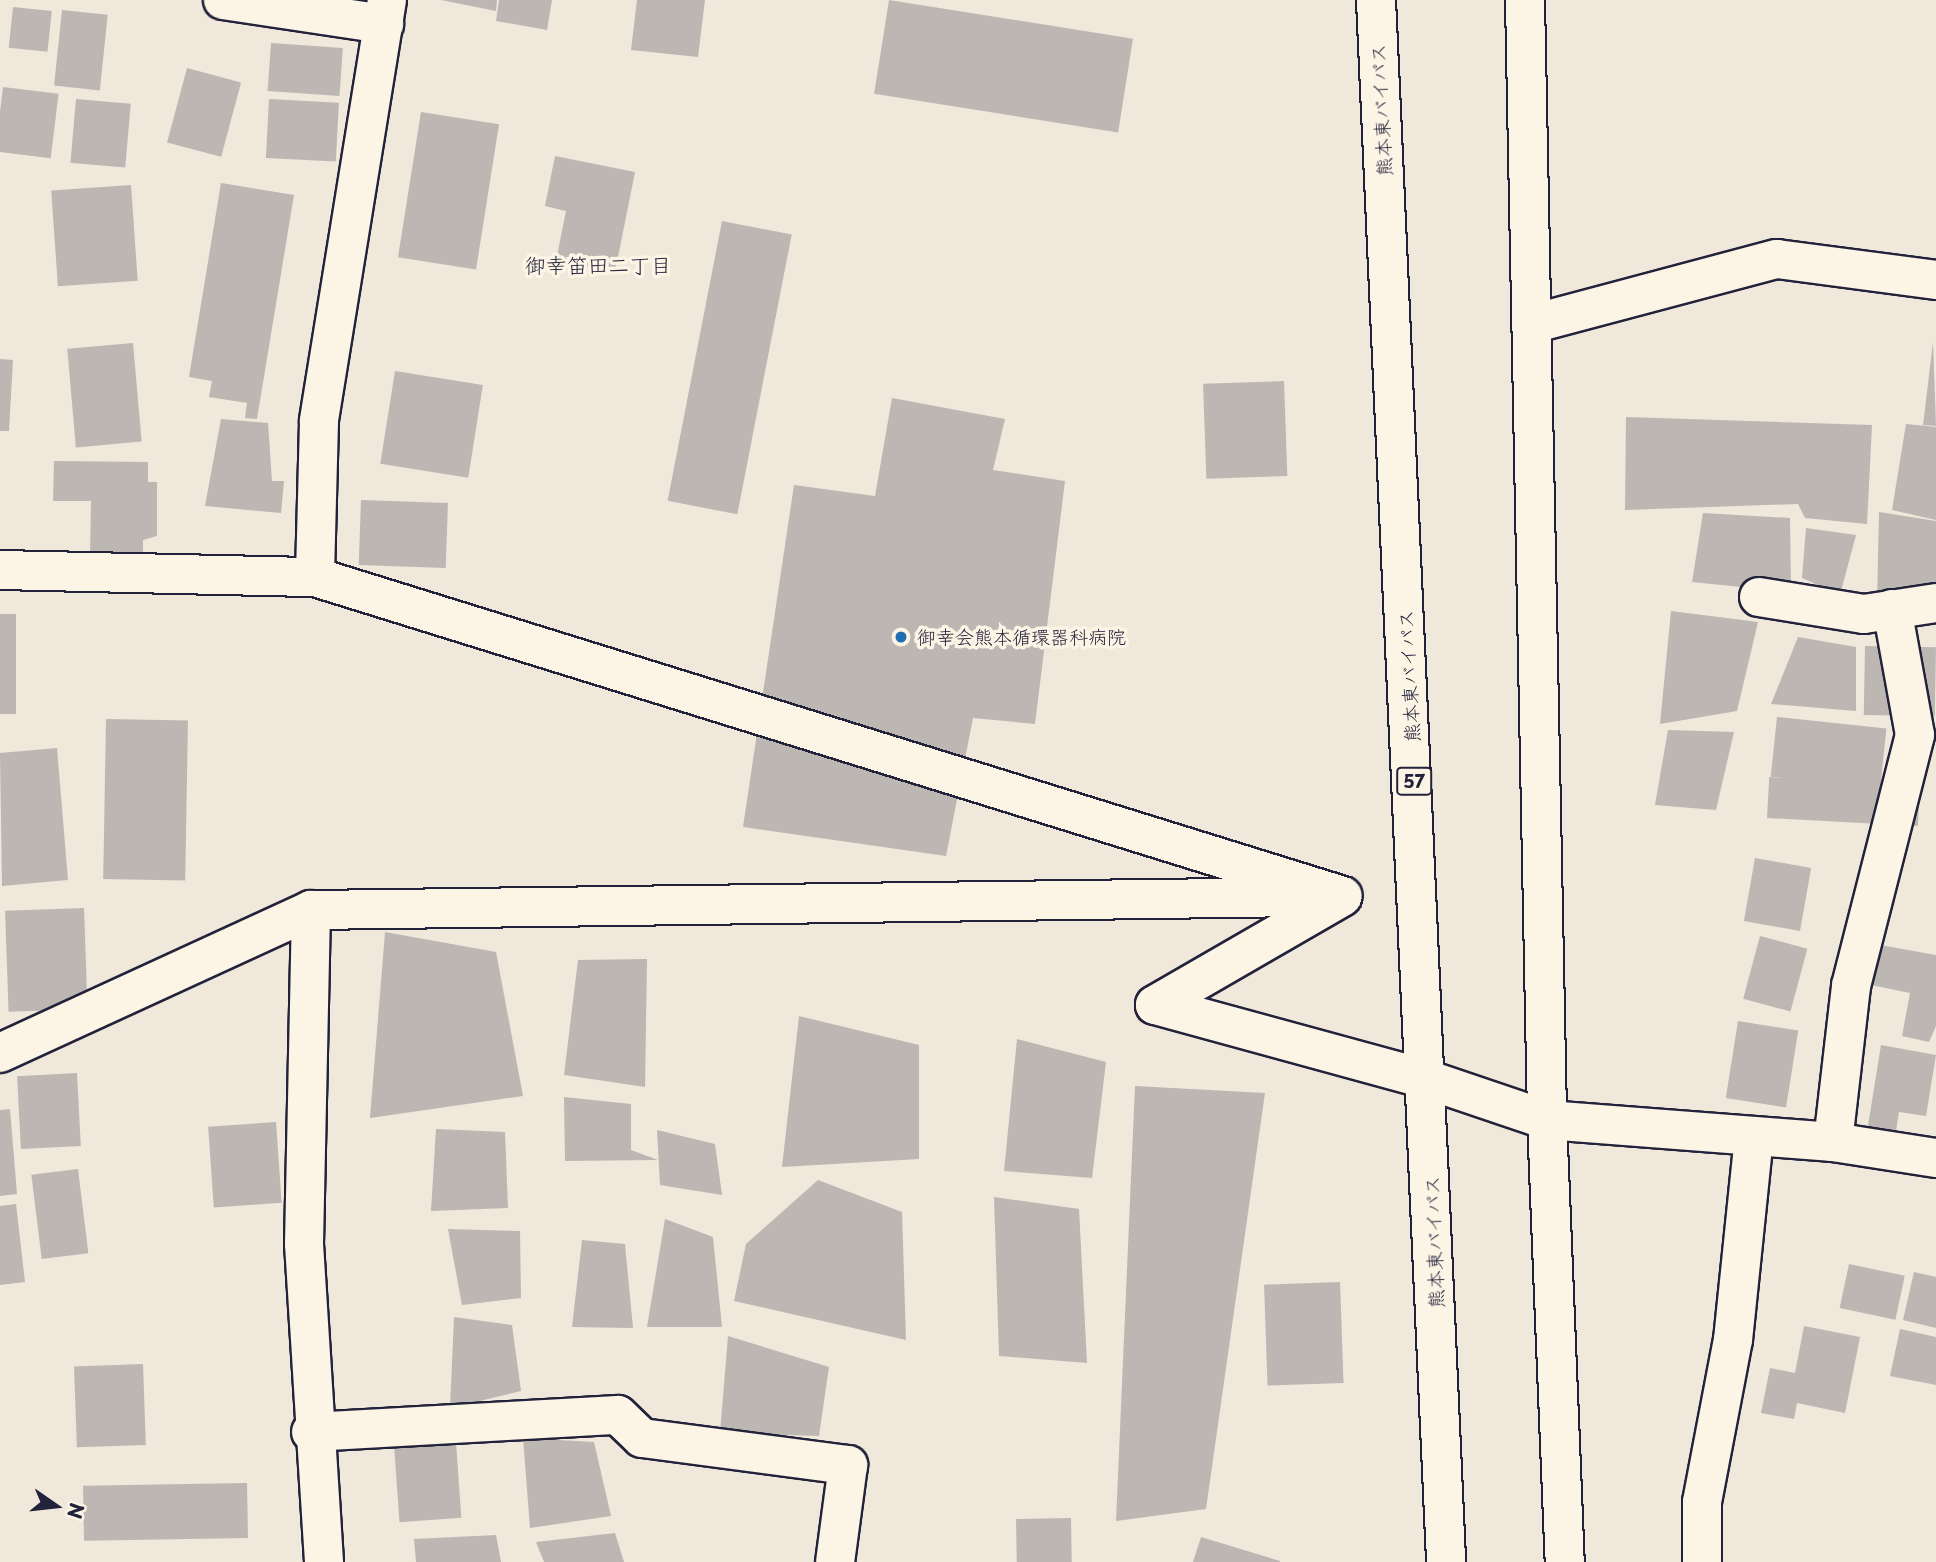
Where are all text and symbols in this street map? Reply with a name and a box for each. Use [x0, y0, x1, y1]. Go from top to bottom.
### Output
street label: 熊本東バイパス [1366, 43, 1396, 177]
district label: 御幸笛田二丁目 [525, 251, 671, 277]
street label: 熊本東バイパス [1394, 609, 1424, 743]
place label: 御幸会熊本循環器科病院 [917, 626, 1126, 648]
marker: 御幸会熊本循環器科病院 [891, 627, 911, 647]
road number: 57 [1395, 766, 1433, 796]
street label: 熊本東バイパス [1420, 1175, 1448, 1309]
north arrow [21, 1471, 91, 1541]
text: N [61, 1500, 92, 1522]

